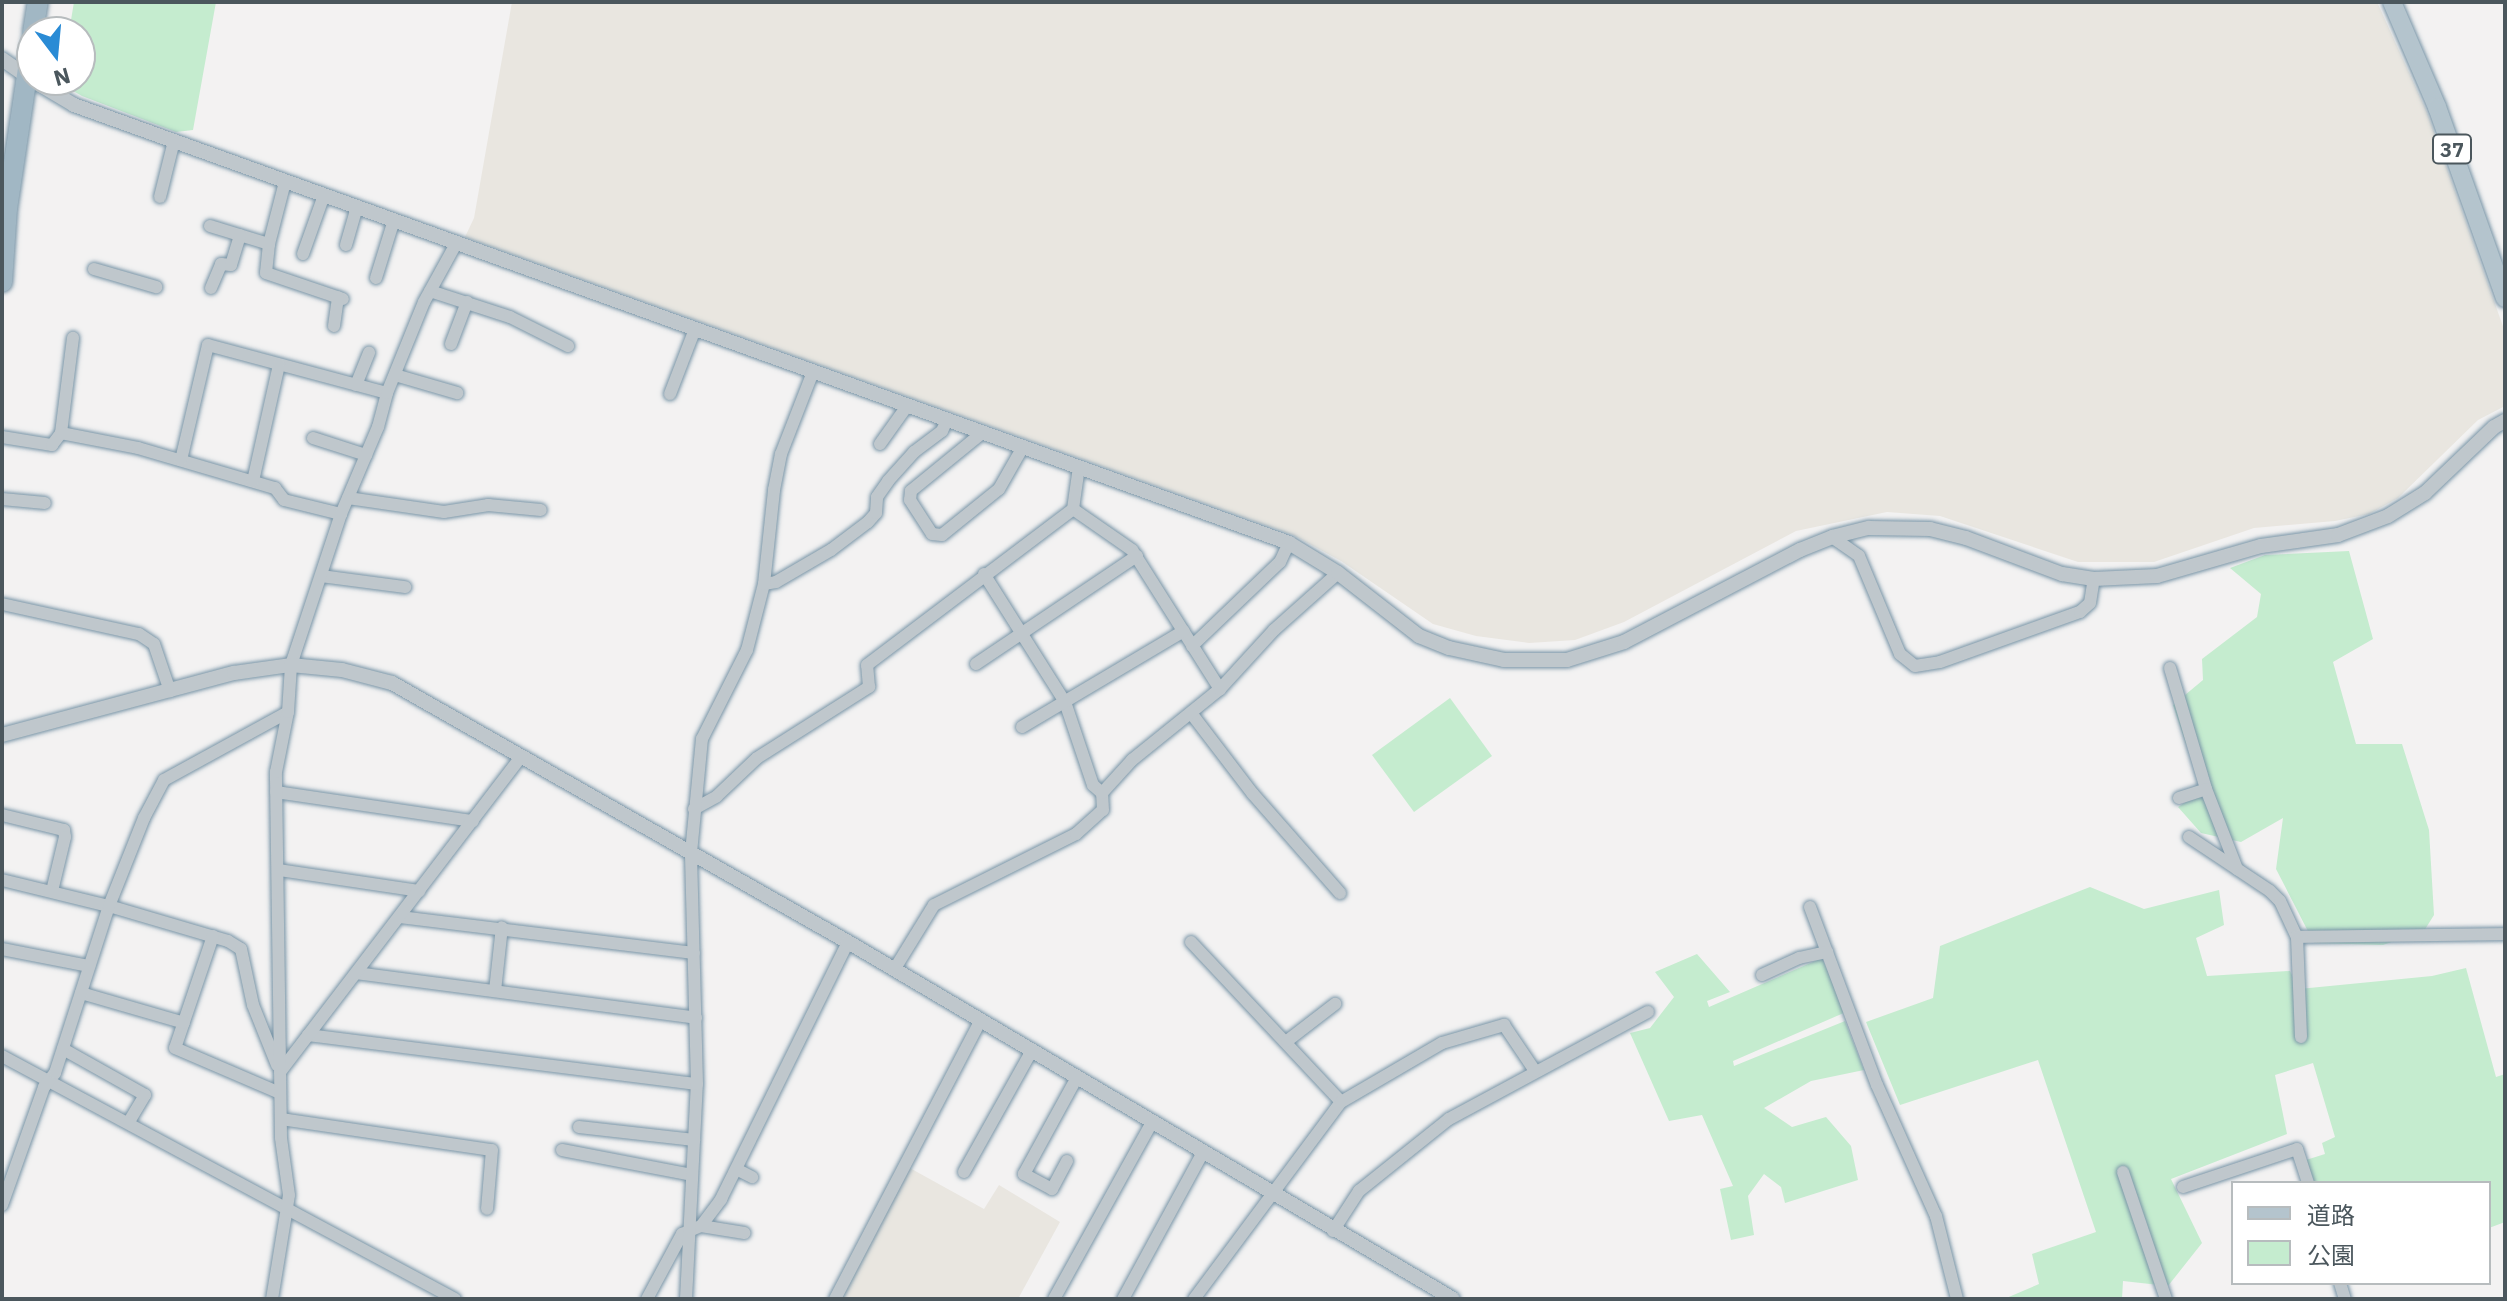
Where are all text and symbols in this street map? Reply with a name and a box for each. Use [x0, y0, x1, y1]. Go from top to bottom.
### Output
north arrow [16, 16, 96, 96]
text: N [51, 61, 74, 94]
road number: 37 [2432, 133, 2472, 165]
legend [2231, 1181, 2491, 1285]
text: 道路 [2307, 1199, 2355, 1231]
text: 公園 [2307, 1239, 2355, 1271]

